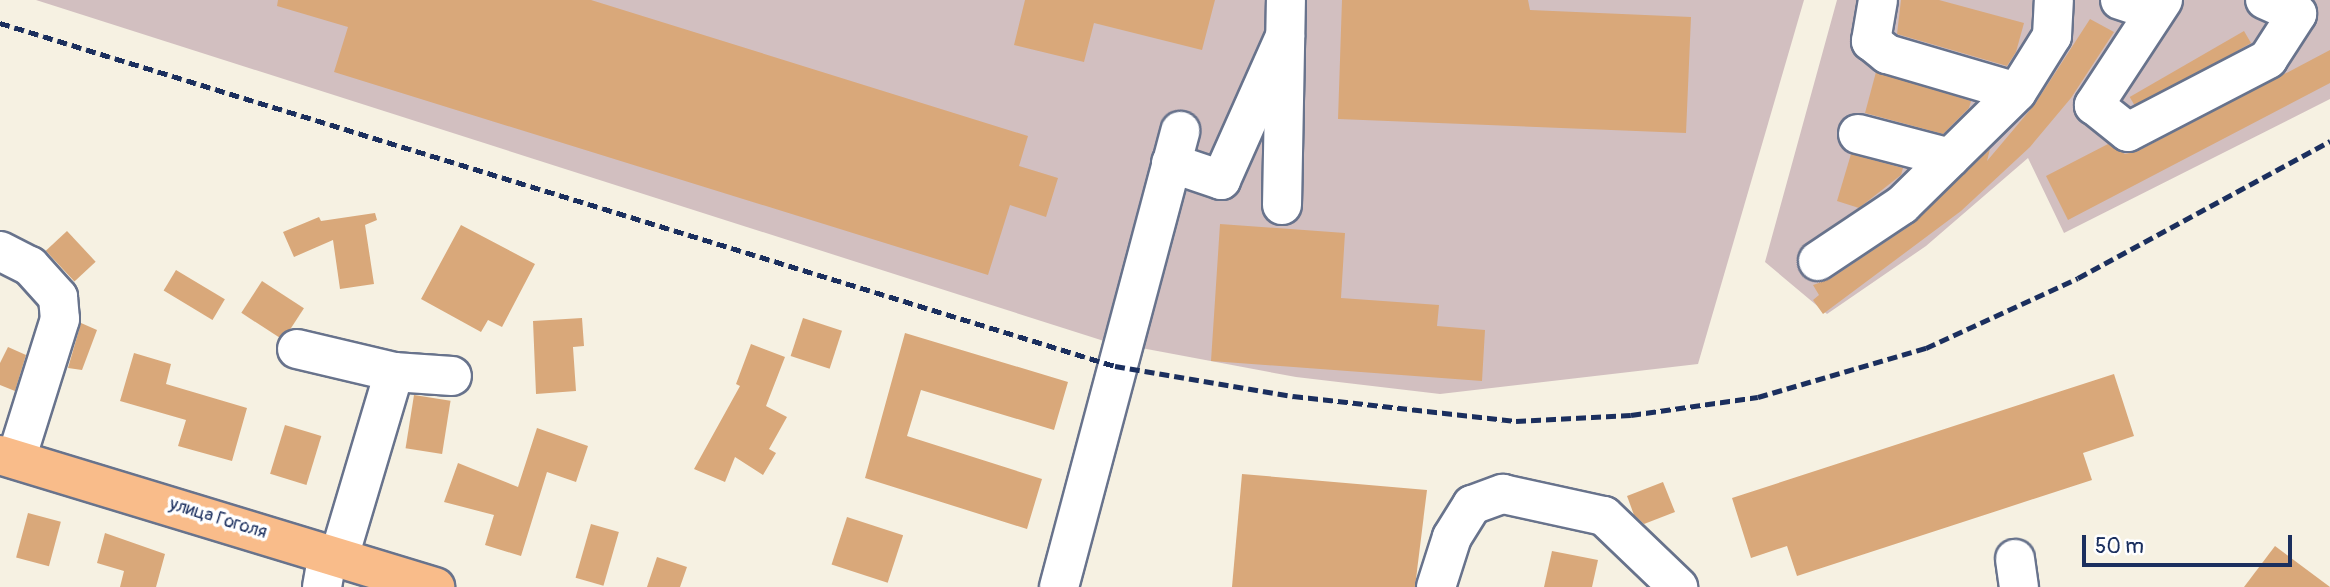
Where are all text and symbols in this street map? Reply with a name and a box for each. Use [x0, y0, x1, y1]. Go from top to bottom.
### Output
street label: улица Гоголя [167, 494, 269, 544]
scale bar [2085, 520, 2295, 564]
text: 50 m [2095, 533, 2144, 560]

